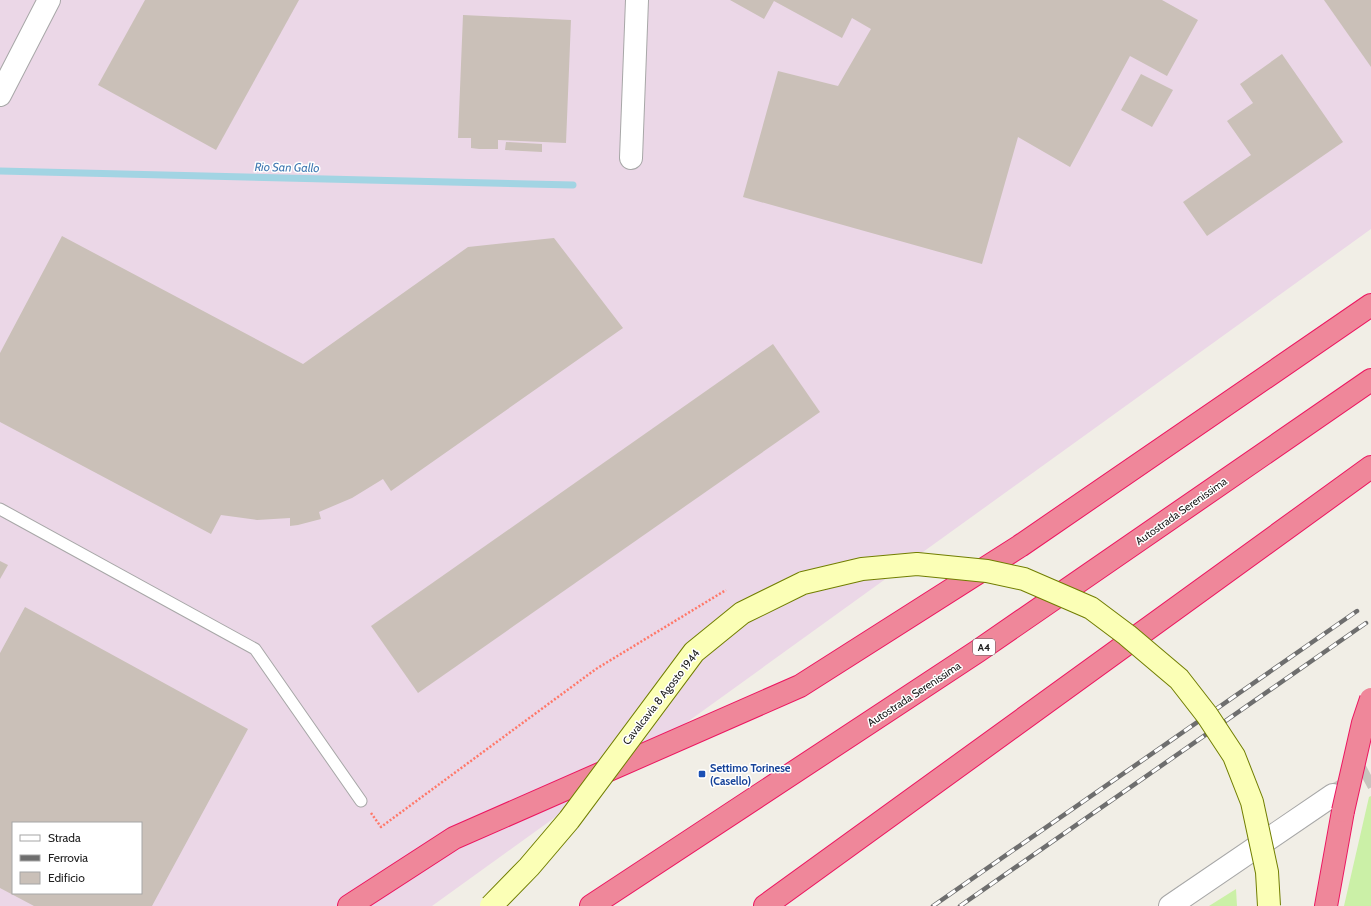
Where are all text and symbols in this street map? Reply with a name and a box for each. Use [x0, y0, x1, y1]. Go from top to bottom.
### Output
water label: Rio San Gallo [254, 159, 320, 175]
street label: Autostrada Serenissima [1132, 474, 1230, 548]
road number: A4 [973, 639, 995, 655]
street label: Cavalcavia 8 Agosto 1944 [619, 646, 703, 748]
street label: Autostrada Serenissima [865, 658, 964, 729]
place label: Settimo Torinese (Casello) [710, 761, 791, 788]
marker: Settimo Torinese (Casello) [697, 769, 707, 779]
legend [12, 822, 142, 894]
text: Strada [48, 830, 81, 845]
text: Ferrovia [48, 850, 88, 865]
text: Edificio [48, 870, 85, 885]

